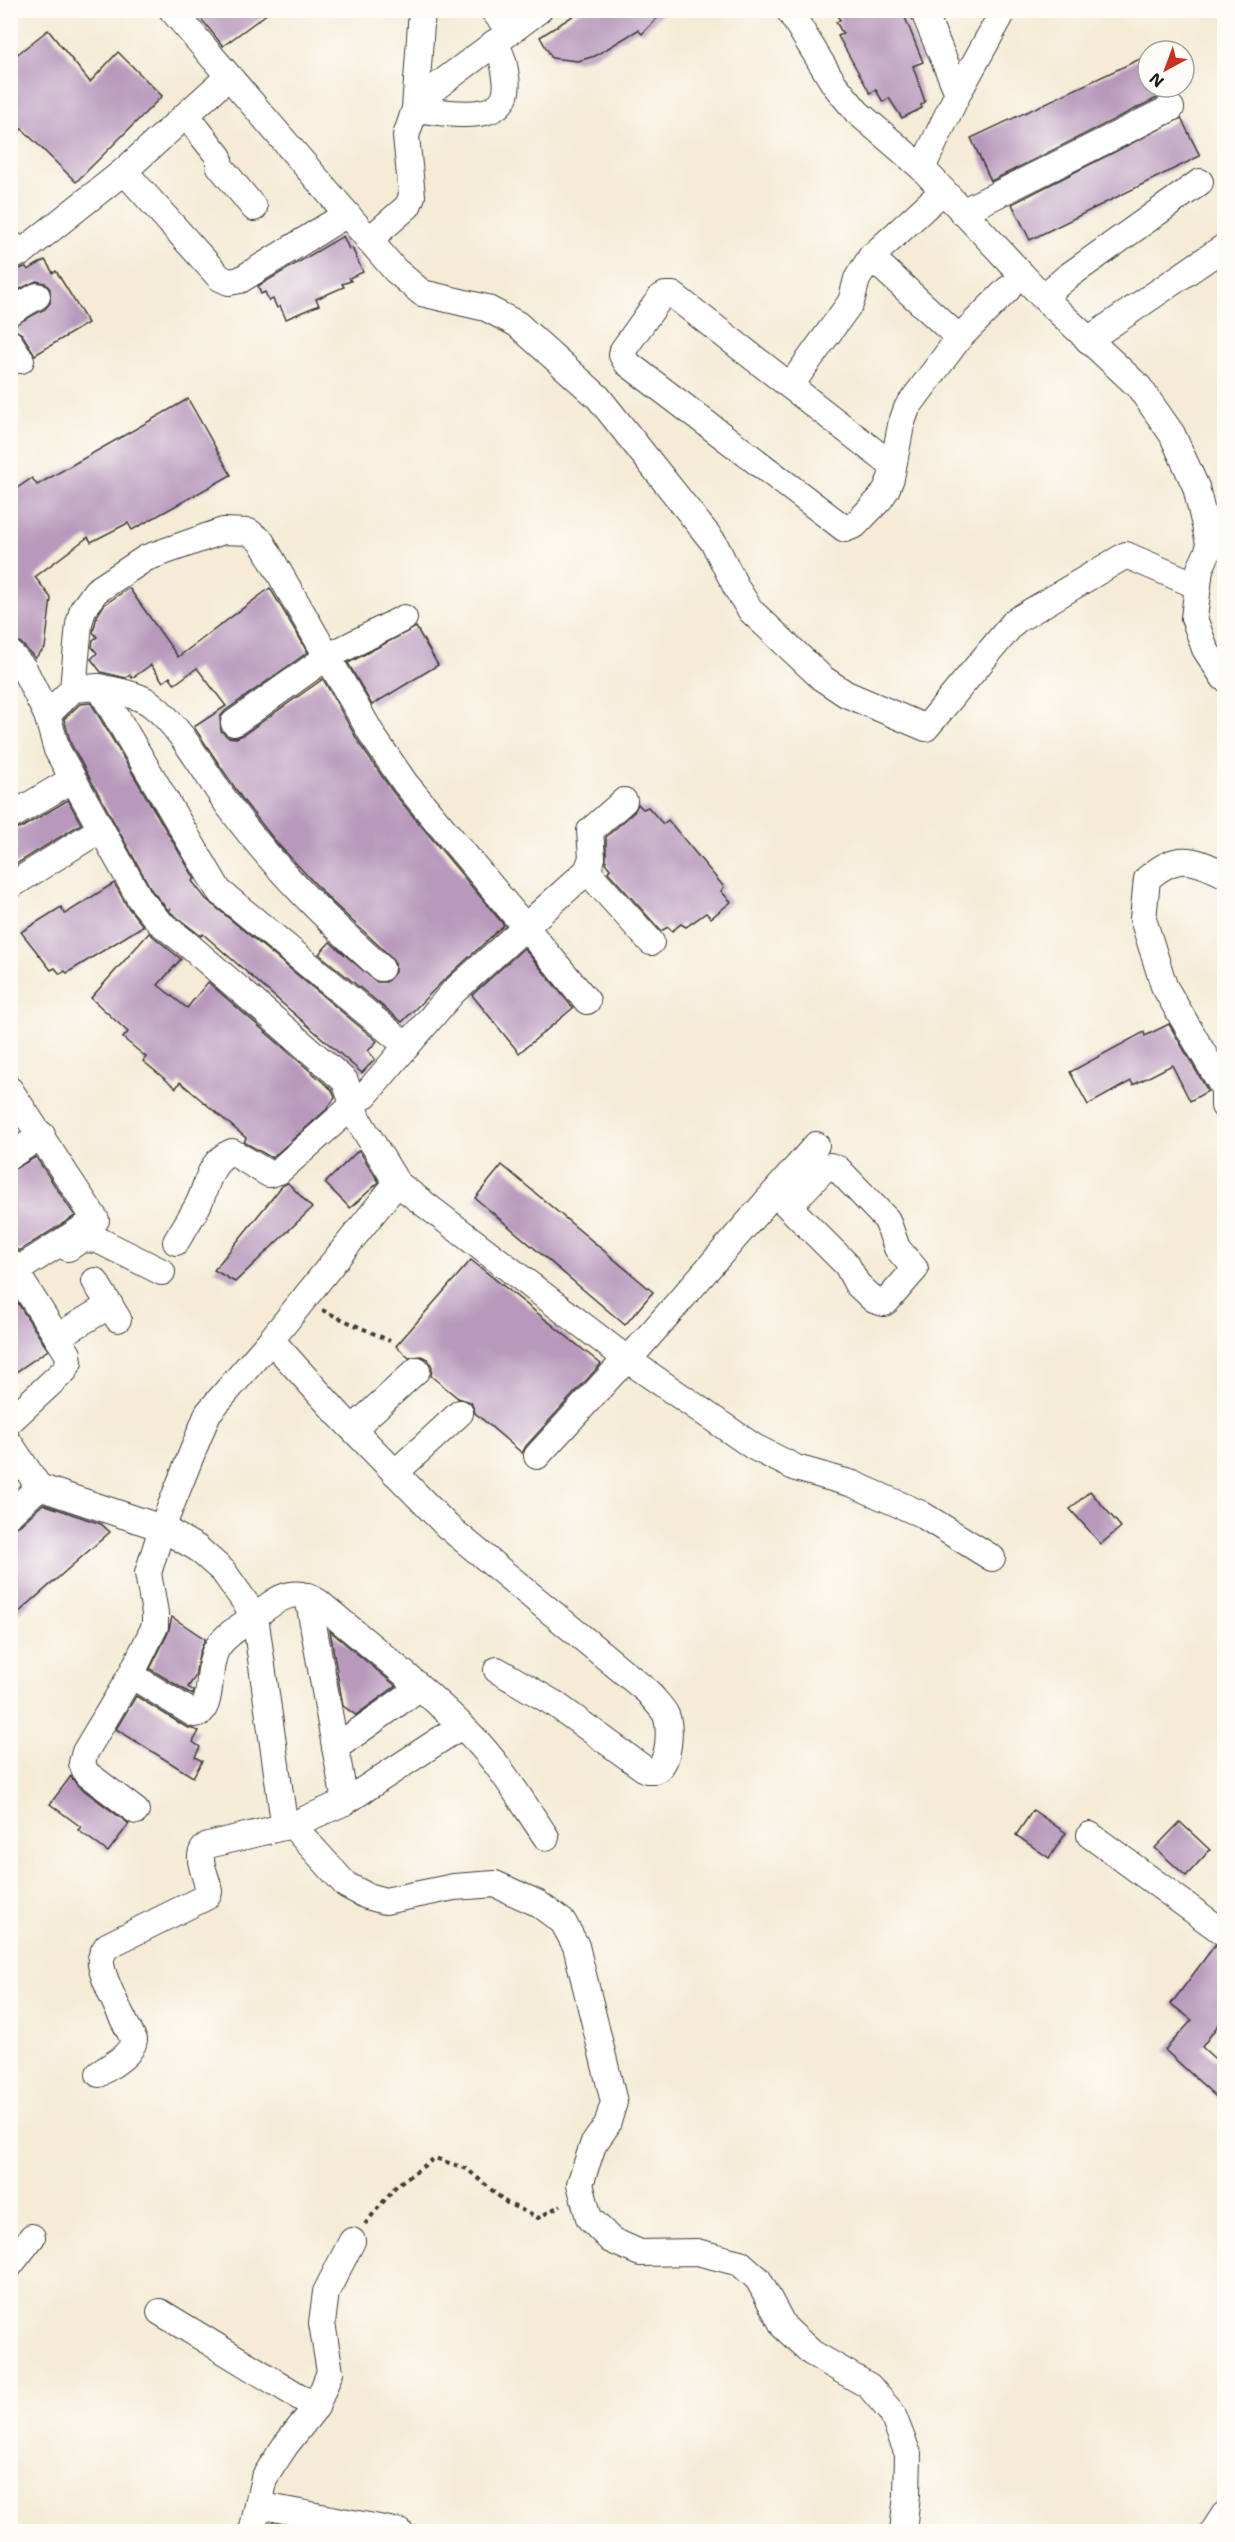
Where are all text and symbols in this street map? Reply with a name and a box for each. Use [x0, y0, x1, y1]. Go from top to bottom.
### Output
north arrow [1136, 39, 1196, 99]
text: N [1145, 68, 1168, 92]

